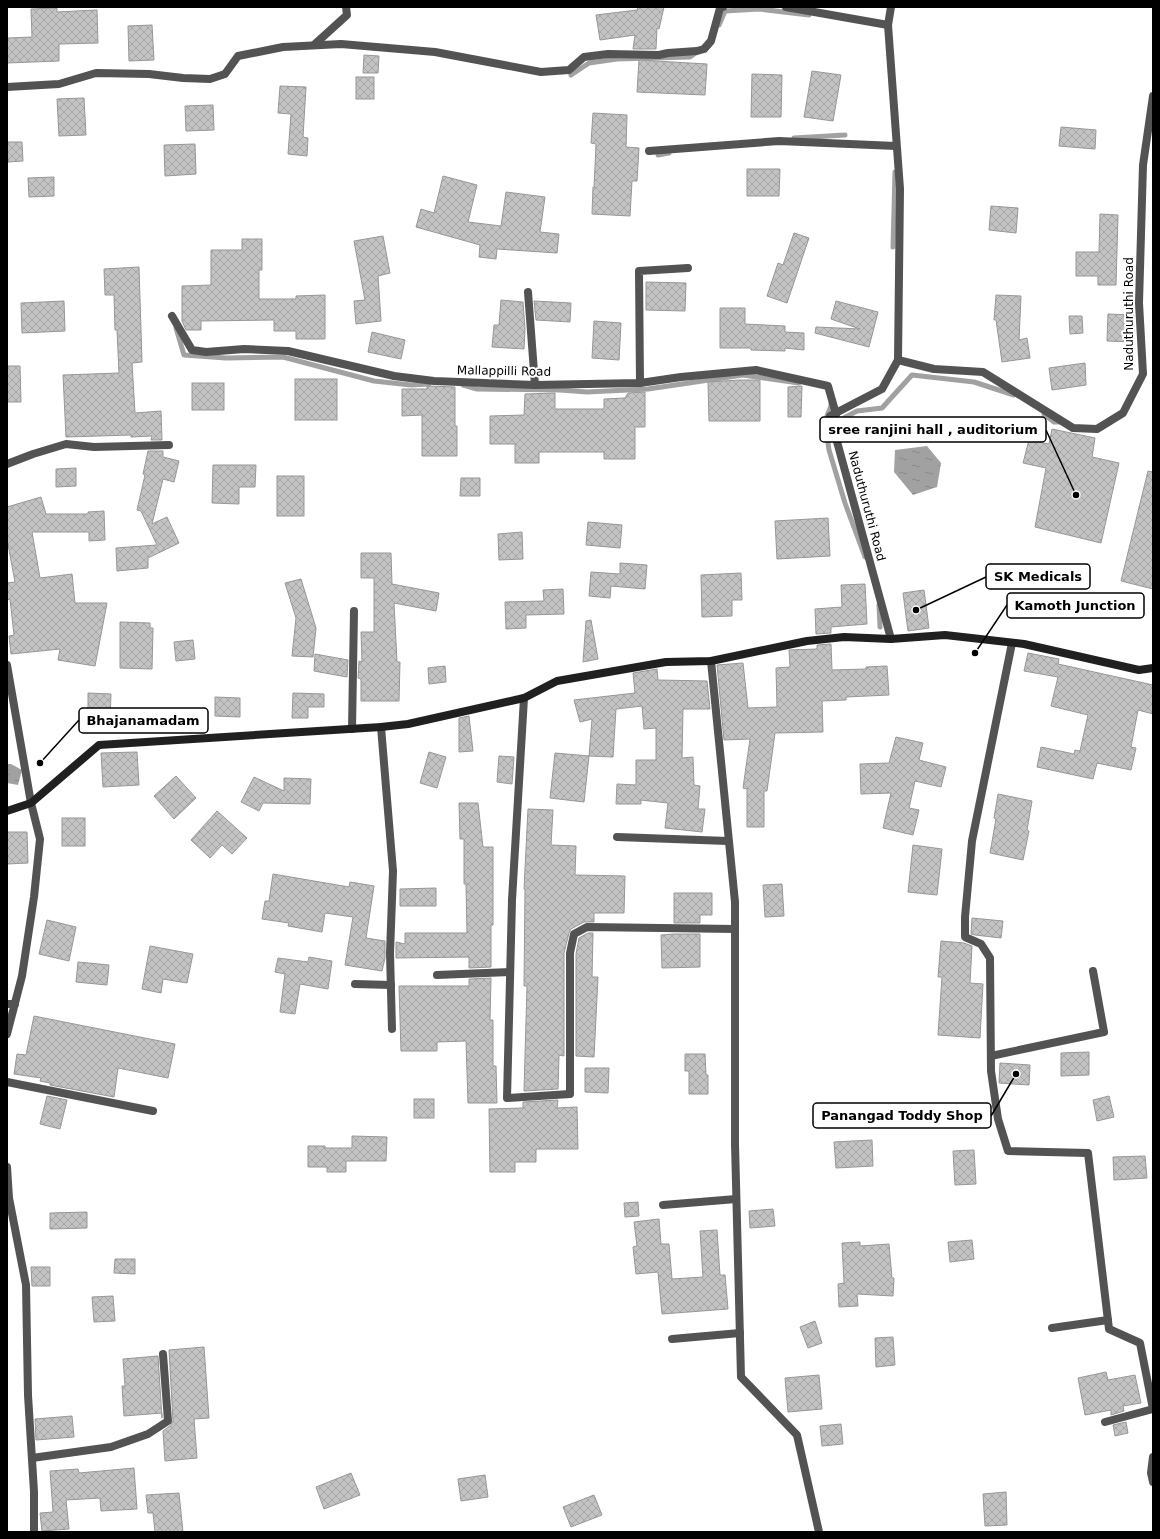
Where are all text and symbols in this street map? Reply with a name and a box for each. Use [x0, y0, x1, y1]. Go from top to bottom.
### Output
street label: Naduthuruthi Road [1122, 257, 1136, 371]
street label: Mallappilli Road [457, 363, 551, 379]
callout: sree ranjini hall , auditorium [820, 417, 1046, 442]
text: sree ranjini hall , auditorium [828, 422, 1038, 437]
street label: Naduthuruthi Road [846, 449, 888, 563]
callout: SK Medicals [986, 564, 1090, 589]
text: SK Medicals [994, 569, 1082, 584]
callout: Kamoth Junction [1007, 593, 1144, 618]
text: Kamoth Junction [1014, 598, 1136, 613]
callout: Bhajanamadam [79, 708, 208, 733]
text: Bhajanamadam [86, 713, 200, 728]
callout: Panangad Toddy Shop [813, 1103, 991, 1128]
text: Panangad Toddy Shop [821, 1108, 983, 1123]

